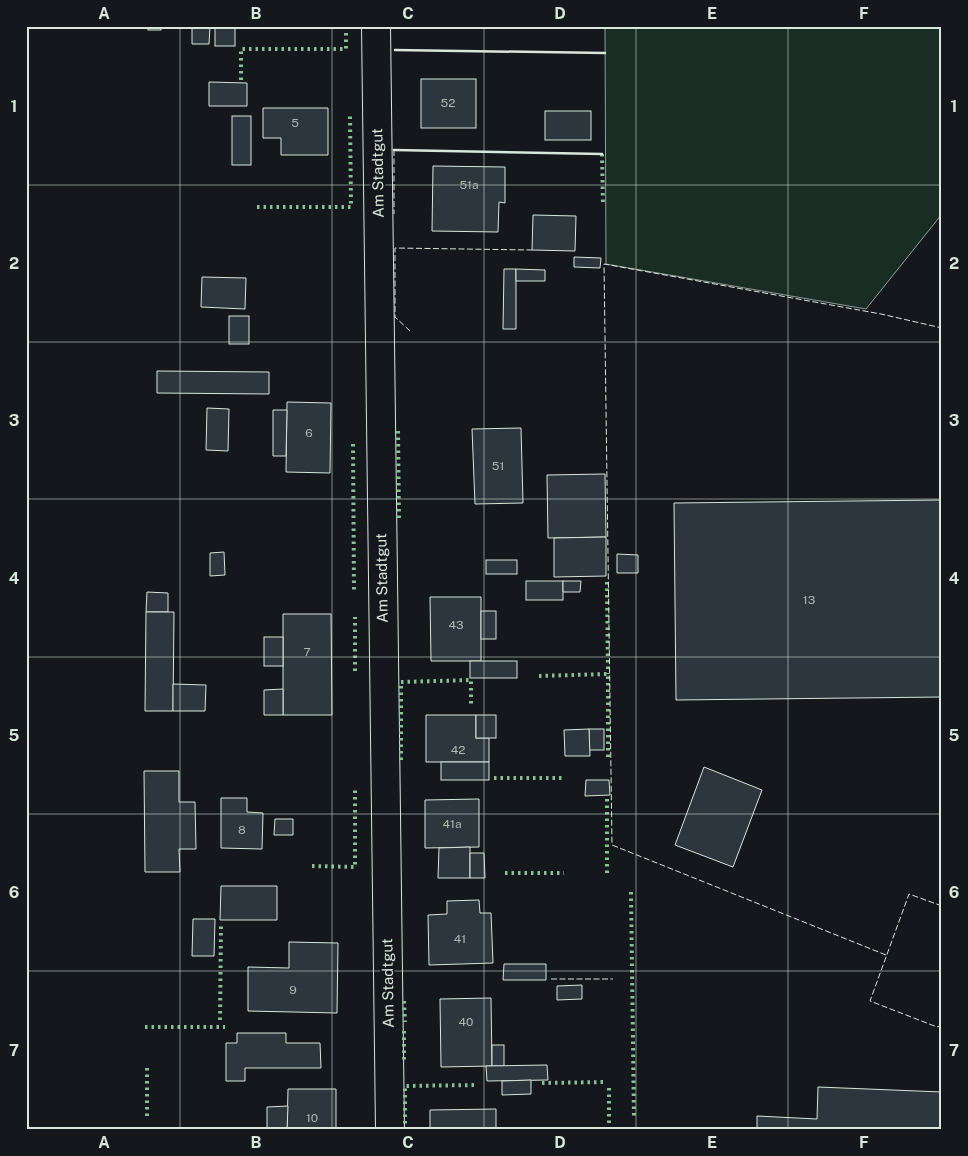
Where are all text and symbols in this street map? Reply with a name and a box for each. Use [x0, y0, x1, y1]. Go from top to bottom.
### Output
text: A [98, 4, 110, 23]
text: B [251, 4, 262, 23]
text: C [402, 4, 414, 23]
text: D [554, 4, 566, 23]
text: E [707, 4, 717, 23]
text: F [859, 4, 869, 23]
house number: 52 [441, 96, 455, 110]
text: 1 [11, 97, 17, 116]
text: 1 [951, 97, 957, 116]
house number: 5 [291, 116, 299, 130]
street label: Am Stadtgut [368, 128, 387, 218]
house number: 51a [459, 178, 479, 192]
text: 2 [9, 254, 19, 273]
text: 2 [949, 254, 959, 273]
text: 3 [9, 411, 19, 430]
text: 3 [949, 411, 959, 430]
house number: 6 [305, 426, 313, 440]
house number: 51 [492, 459, 504, 473]
street label: Am Stadtgut [372, 533, 391, 623]
text: 4 [9, 569, 20, 588]
text: 4 [949, 569, 960, 588]
house number: 13 [803, 593, 815, 607]
house number: 43 [448, 618, 464, 632]
house number: 7 [303, 645, 311, 659]
text: 5 [9, 726, 20, 745]
text: 5 [949, 726, 960, 745]
house number: 42 [451, 743, 465, 757]
house number: 41a [442, 817, 462, 831]
house number: 8 [238, 823, 246, 837]
text: 6 [9, 883, 19, 902]
text: 6 [949, 883, 959, 902]
house number: 41 [454, 932, 466, 946]
street label: Am Stadtgut [378, 938, 397, 1028]
house number: 9 [289, 983, 297, 997]
house number: 40 [459, 1015, 473, 1029]
text: 7 [9, 1041, 19, 1060]
text: 7 [949, 1041, 959, 1060]
house number: 10 [306, 1111, 318, 1125]
text: A [98, 1133, 110, 1152]
text: B [251, 1133, 262, 1152]
text: C [402, 1133, 414, 1152]
text: D [554, 1133, 566, 1152]
text: E [707, 1133, 717, 1152]
text: F [859, 1133, 869, 1152]

